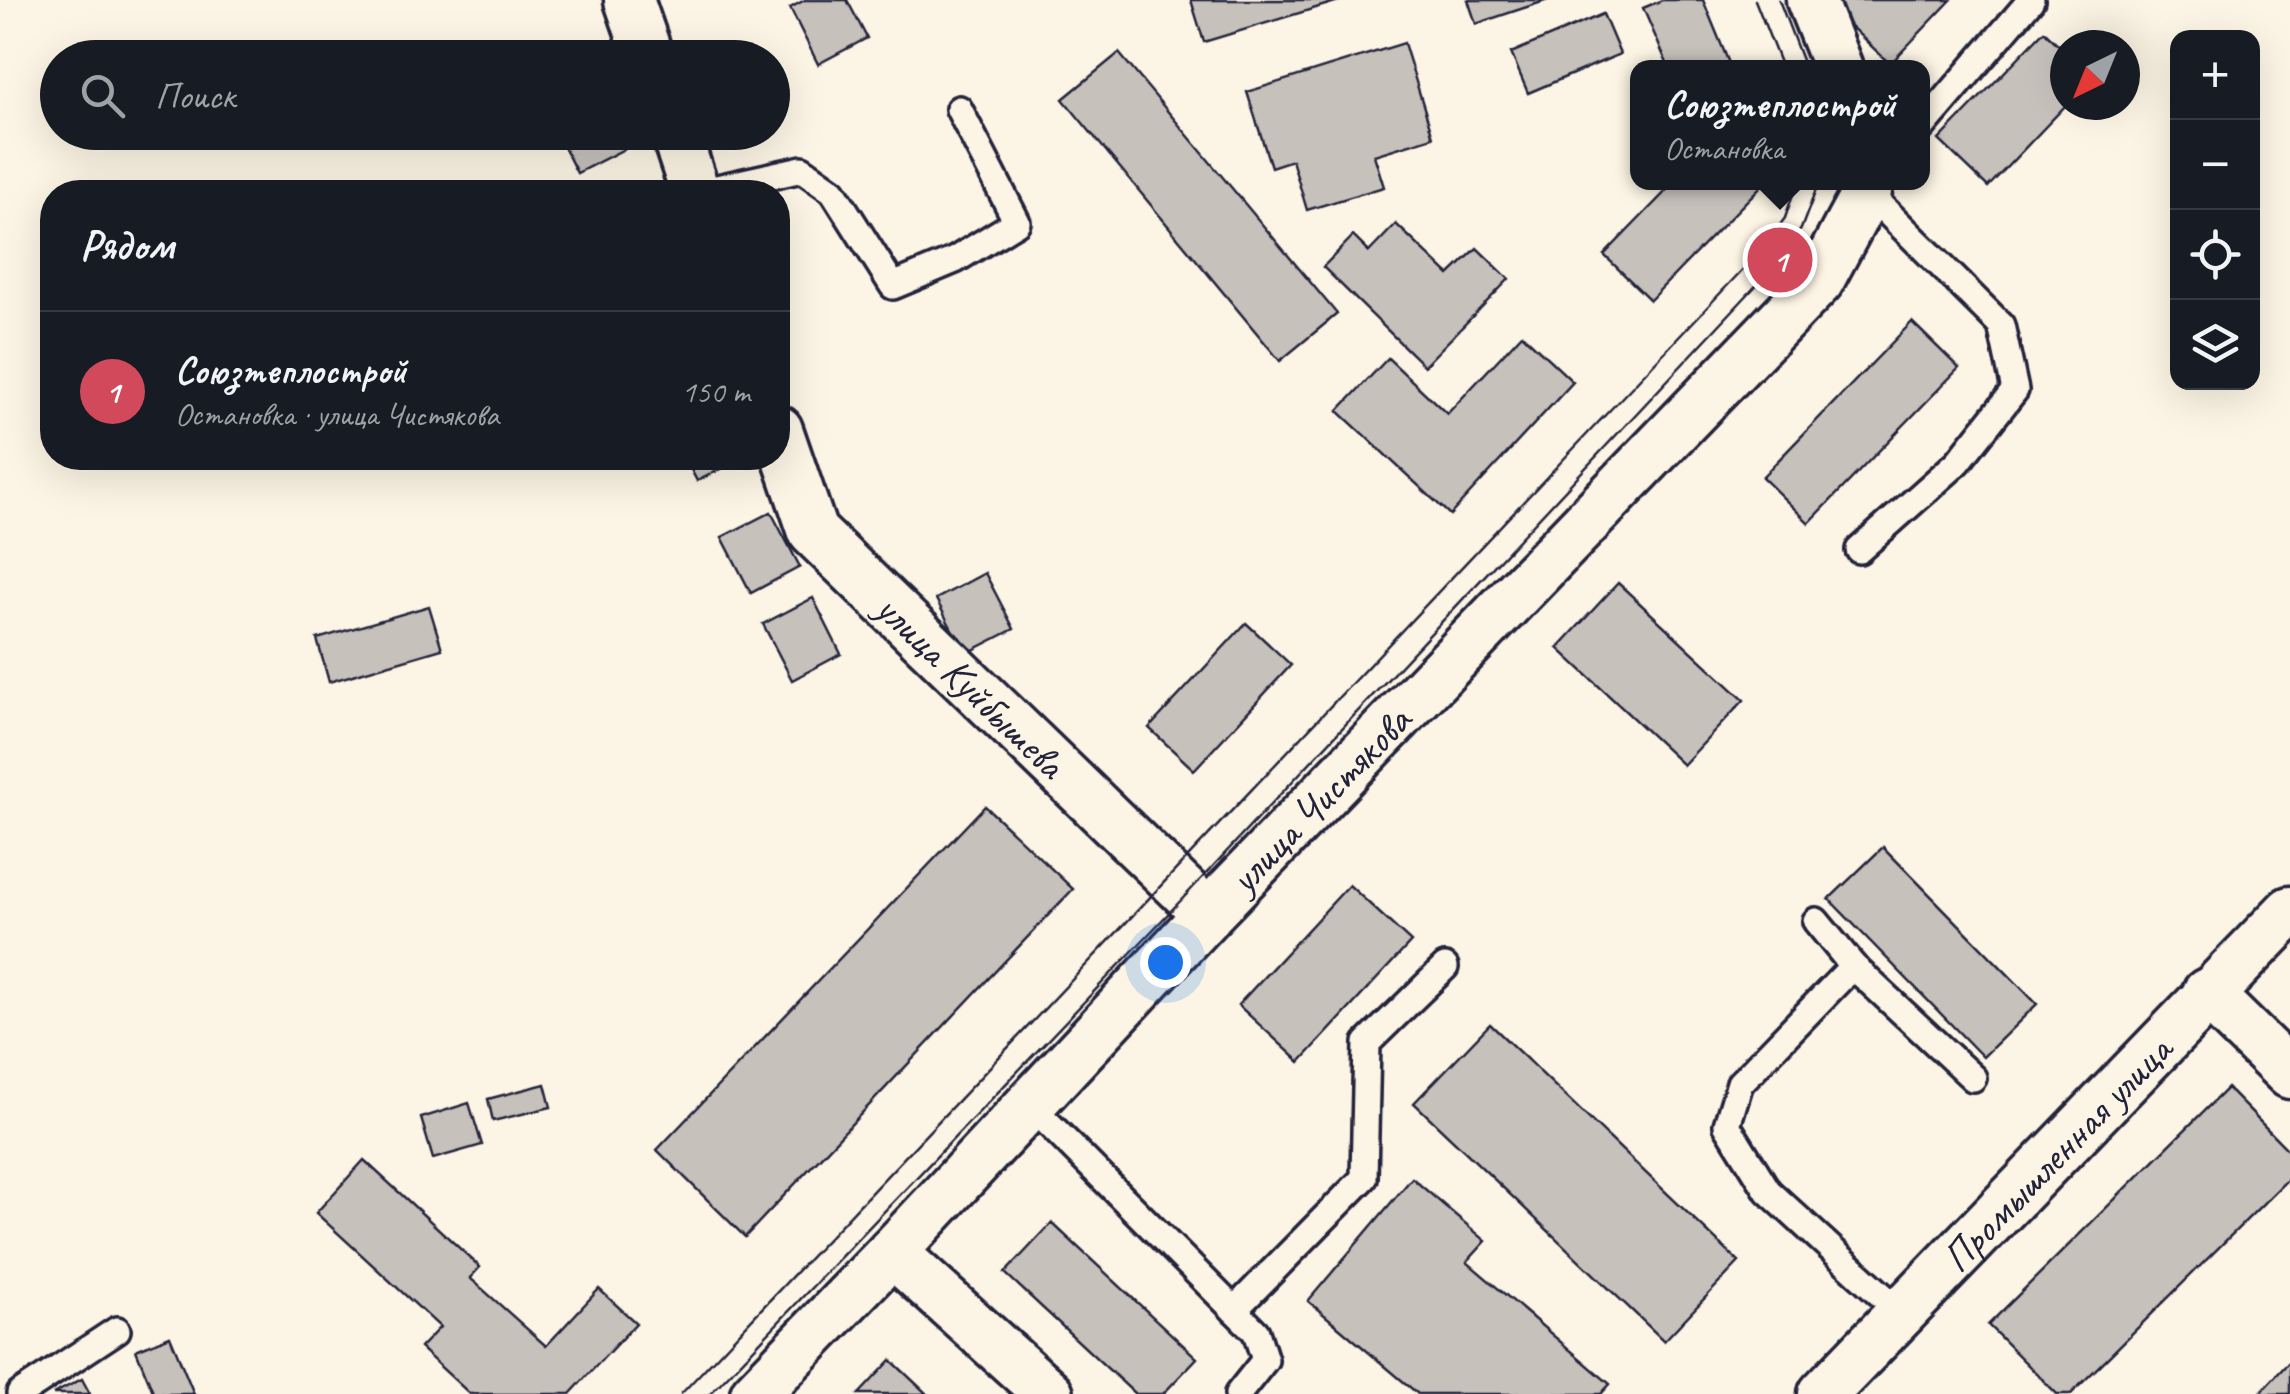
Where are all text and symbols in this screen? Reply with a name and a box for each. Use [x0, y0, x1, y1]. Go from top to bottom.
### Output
north arrow [2050, 30, 2140, 120]
map controls [2170, 30, 2260, 390]
button: + [2170, 30, 2260, 120]
search box [40, 40, 790, 150]
popup [1630, 60, 1930, 190]
icon: search [75, 68, 130, 123]
text: Поиск [155, 72, 235, 119]
text: Союзтеплострой [1664, 81, 1896, 128]
button: − [2170, 120, 2260, 210]
text: Остановка [1664, 128, 1784, 169]
button: locate [2170, 210, 2260, 300]
text: Рядом [80, 219, 174, 272]
pin: 1 [1748, 222, 1812, 298]
button: layers [2170, 300, 2260, 390]
text: Союзтеплострой [175, 347, 406, 394]
text: 1 [105, 371, 120, 412]
text: 150 m [681, 371, 750, 412]
text: Остановка · улица Чистякова [175, 394, 499, 435]
street label: улица Куйбышева [862, 580, 1078, 792]
street label: улица Чистякова [1216, 693, 1424, 907]
your location [1140, 937, 1191, 988]
street label: Промышленная улица [1931, 1022, 2186, 1284]

